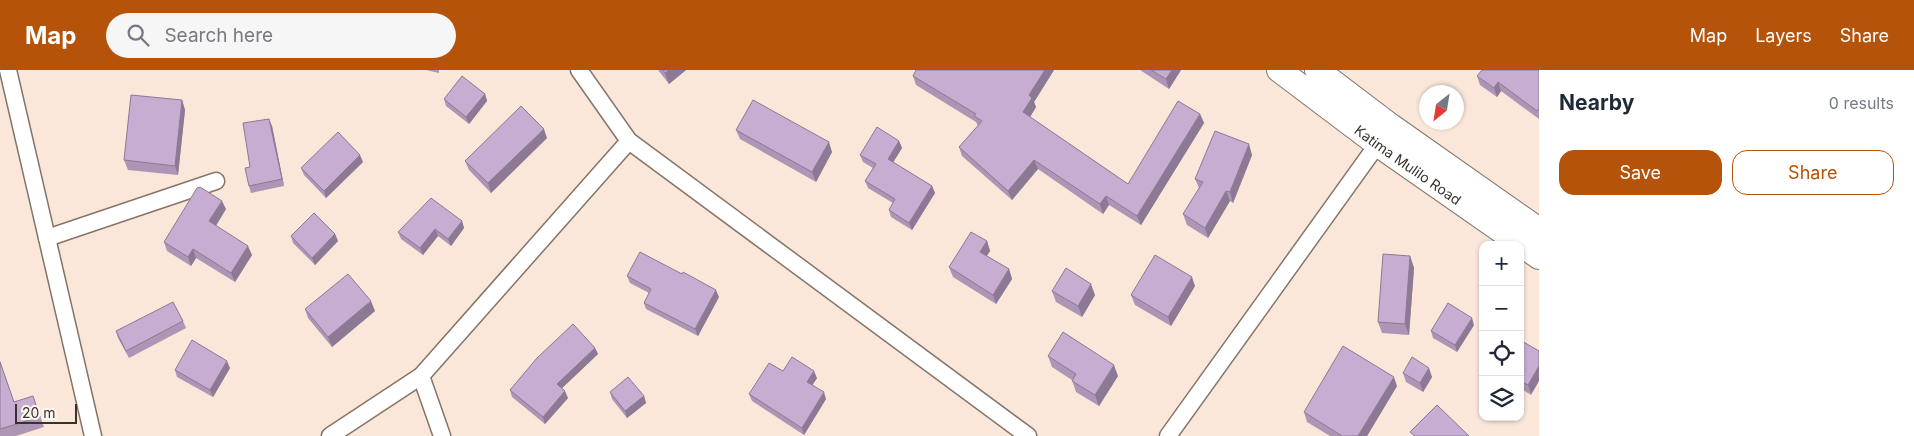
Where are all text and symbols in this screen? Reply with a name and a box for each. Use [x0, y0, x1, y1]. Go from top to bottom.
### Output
search box [106, 13, 456, 58]
text: Map [25, 21, 76, 50]
icon: search [124, 21, 152, 49]
text: Search here [164, 24, 273, 47]
text: Map [1690, 25, 1727, 46]
text: Layers [1755, 25, 1812, 46]
text: Share [1840, 25, 1889, 46]
north arrow [1419, 85, 1464, 130]
text: Nearby [1559, 90, 1634, 115]
text: 0 results [1829, 93, 1894, 113]
street label: Katima Mulilo Road [1351, 121, 1465, 208]
button: Save [1559, 150, 1722, 195]
button: Share [1732, 150, 1894, 195]
map controls [1479, 241, 1524, 421]
button: + [1479, 241, 1524, 286]
button: − [1479, 286, 1524, 331]
button: locate [1479, 331, 1524, 376]
button: layers [1479, 376, 1524, 421]
scale bar [15, 401, 78, 424]
text: 20 m [22, 404, 56, 421]

